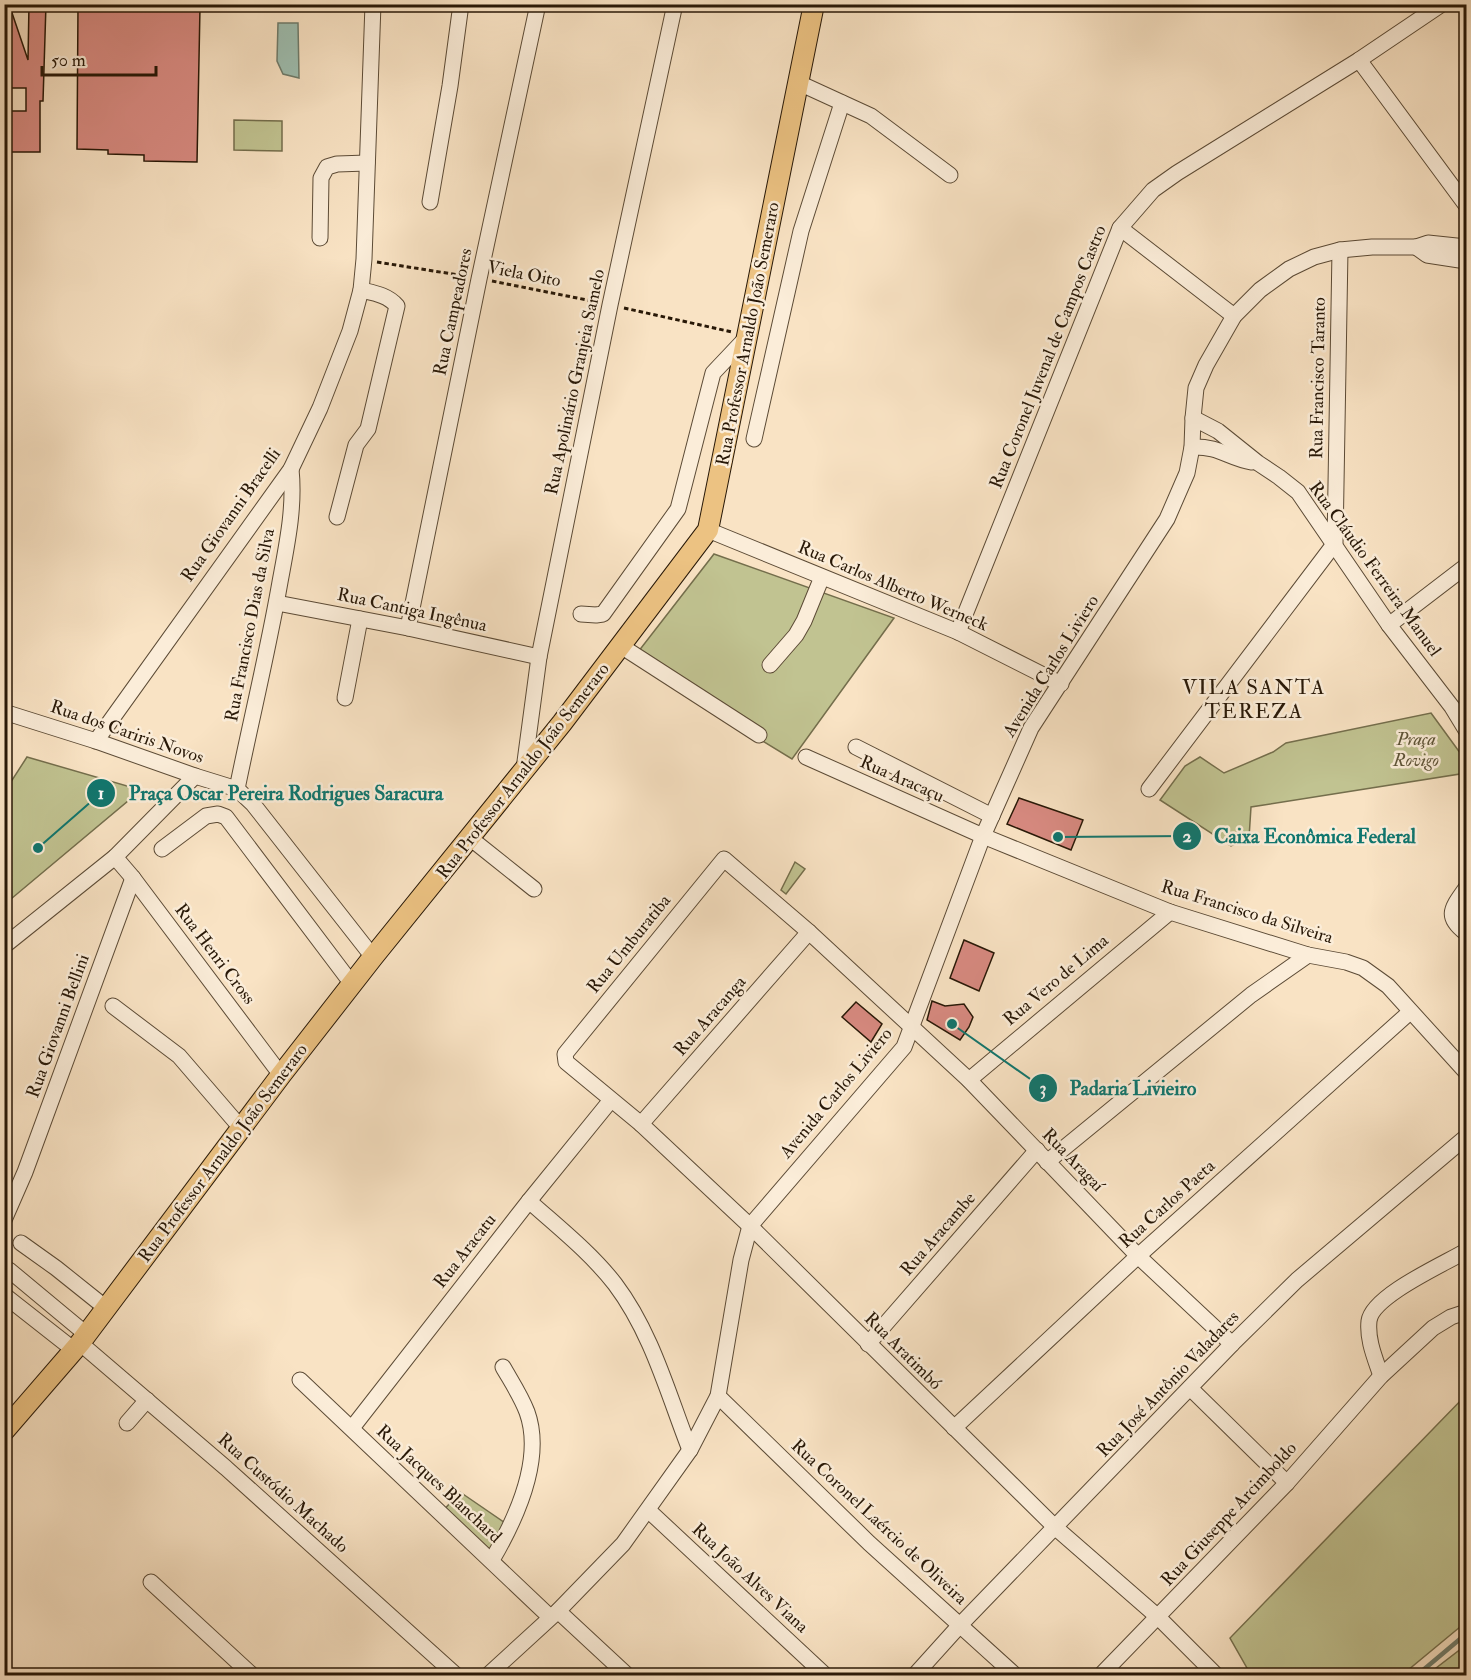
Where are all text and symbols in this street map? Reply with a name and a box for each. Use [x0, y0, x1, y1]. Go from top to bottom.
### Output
scale bar [42, 39, 156, 77]
text: 50 m [51, 49, 86, 72]
street label: Rua Professor Arnaldo João Semeraro [711, 200, 785, 468]
street label: Rua Coronel Juvenal de Campos Castro [984, 222, 1112, 492]
street label: Rua Campeadores [428, 246, 478, 378]
street label: Viela Oito [485, 256, 563, 292]
street label: Rua Apolinário Granjeia Samelo [540, 267, 610, 497]
street label: Rua Francisco Taranto [1305, 297, 1331, 459]
street label: Rua Giovanni Bracelli [176, 443, 286, 586]
street label: Rua Cláudio Ferreira Manuel [1304, 477, 1447, 661]
street label: Rua Francisco Dias da Silva [220, 526, 280, 724]
street label: Rua Carlos Alberto Werneck [794, 535, 992, 637]
street label: Rua Cantiga Ingênua [335, 583, 489, 637]
street label: Avenida Carlos Liviero [997, 590, 1104, 742]
street label: Rua Professor Arnaldo João Semeraro [431, 658, 615, 884]
district label: VILA SANTA TEREZA [1182, 674, 1326, 725]
street label: Rua dos Cariris Novos [47, 695, 207, 769]
park label: Praça Rovigo [1392, 728, 1439, 772]
street label: Rua Aracaçu [856, 750, 948, 808]
callout: Praça Oscar Pereira Rodrigues Saracura [86, 774, 455, 812]
text: Praça Oscar Pereira Rodrigues Saracura [129, 781, 444, 807]
text: 1 [98, 782, 104, 805]
callout: Caixa Econômica Federal [1172, 817, 1428, 855]
text: Caixa Econômica Federal [1214, 824, 1417, 849]
text: 2 [1182, 825, 1192, 848]
street label: Rua Francisco da Silveira [1158, 875, 1336, 949]
street label: Rua Umburatiba [582, 889, 676, 998]
street label: Rua Henri Cross [170, 899, 260, 1009]
street label: Rua Vero de Lima [999, 929, 1114, 1031]
street label: Rua Giovanni Bellini [21, 951, 95, 1101]
street label: Rua Aracanga [669, 971, 752, 1061]
street label: Avenida Carlos Liviero [774, 1023, 898, 1164]
street label: Rua Professor Arnaldo João Semeraro [133, 1039, 313, 1267]
callout: Padaria Livieiro [1028, 1069, 1209, 1107]
text: Padaria Livieiro [1069, 1076, 1197, 1101]
text: 3 [1040, 1077, 1047, 1100]
street label: Rua Aragaí [1037, 1123, 1110, 1198]
street label: Rua Carlos Paeta [1114, 1154, 1220, 1253]
street label: Rua Aracambe [895, 1187, 981, 1281]
street label: Rua Aracatu [429, 1209, 501, 1293]
street label: Rua José Antônio Valadares [1092, 1306, 1244, 1462]
street label: Rua Aratimbó [859, 1307, 947, 1395]
street label: Rua Jacques Blanchard [371, 1420, 507, 1548]
street label: Rua Custódio Machado [213, 1428, 354, 1558]
street label: Rua Coronel Laércio de Oliveira [786, 1434, 972, 1610]
street label: Rua Giuseppe Arcimboldo [1156, 1437, 1302, 1591]
street label: Rua João Alves Viana [687, 1518, 814, 1638]

